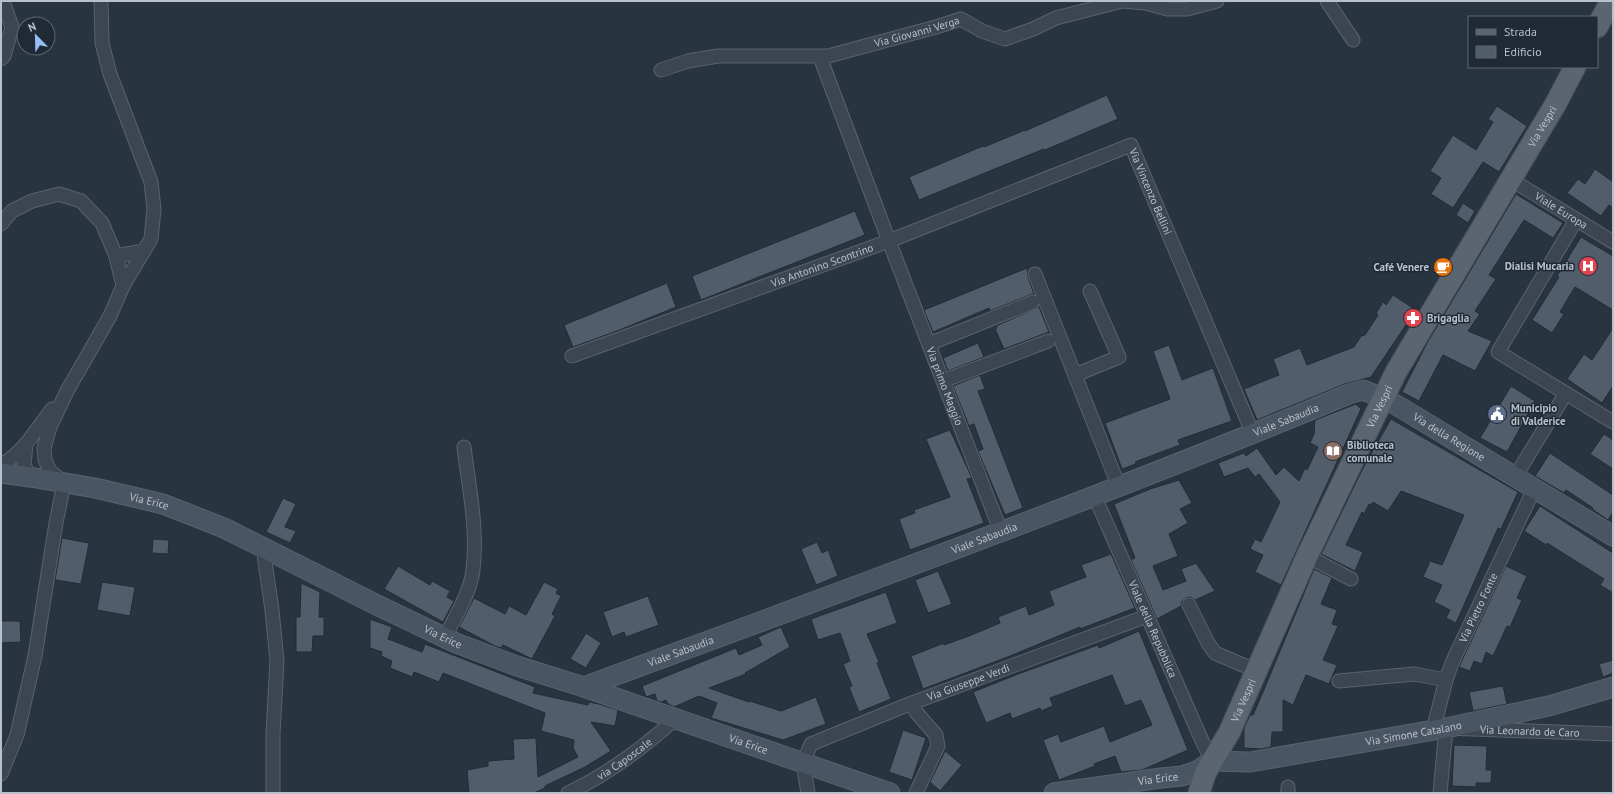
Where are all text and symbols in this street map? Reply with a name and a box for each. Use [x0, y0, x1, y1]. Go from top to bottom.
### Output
street label: Via Giovanni Verga [872, 13, 961, 51]
north arrow [16, 16, 56, 56]
legend [1468, 16, 1598, 68]
text: N [26, 19, 38, 35]
text: Strada [1504, 24, 1537, 39]
text: Edificio [1504, 44, 1542, 59]
street label: Via Vespri [1524, 103, 1560, 151]
street label: Via Vincenzo Bellini [1126, 145, 1175, 237]
street label: Viale Europa [1531, 188, 1590, 232]
street label: Via Antonino Scontrino [768, 240, 875, 291]
hospital icon: Dialisi Mucaria [1577, 255, 1599, 277]
cafe icon: Café Venere [1432, 256, 1454, 278]
place label: Dialisi Mucaria [1505, 259, 1574, 273]
place label: Café Venere [1374, 260, 1429, 274]
pharmacy icon: Brigaglia [1402, 307, 1424, 329]
place label: Brigaglia [1427, 311, 1469, 325]
street label: Via primo Maggio [923, 344, 966, 427]
street label: Via Vespri [1363, 383, 1396, 431]
street label: Viale Sabaudia [1250, 400, 1321, 440]
place label: Municipio di Valderice [1511, 401, 1566, 428]
public building icon: Municipio di Valderice [1486, 403, 1508, 425]
street label: Via della Regione [1410, 409, 1488, 464]
place label: Biblioteca comunale [1347, 438, 1394, 465]
library icon: Biblioteca comunale [1322, 440, 1344, 462]
street label: Via Erice [127, 489, 172, 513]
street label: Viale Sabaudia [948, 519, 1019, 557]
street label: Via Pietro Fonte [1455, 570, 1501, 646]
street label: Viale della Repubblica [1125, 577, 1180, 680]
street label: Via Erice [421, 621, 464, 652]
street label: Viale Sabaudia [645, 633, 716, 670]
street label: Via Giuseppe Verdi [924, 660, 1012, 704]
street label: Via Vespri [1227, 677, 1259, 725]
street label: Via Simone Catalano [1363, 718, 1463, 749]
street label: Via Leonardo de Caro [1479, 722, 1580, 740]
street label: Via Erice [726, 730, 770, 757]
street label: via Caposcale [594, 734, 655, 783]
street label: Via Erice [1136, 769, 1179, 788]

